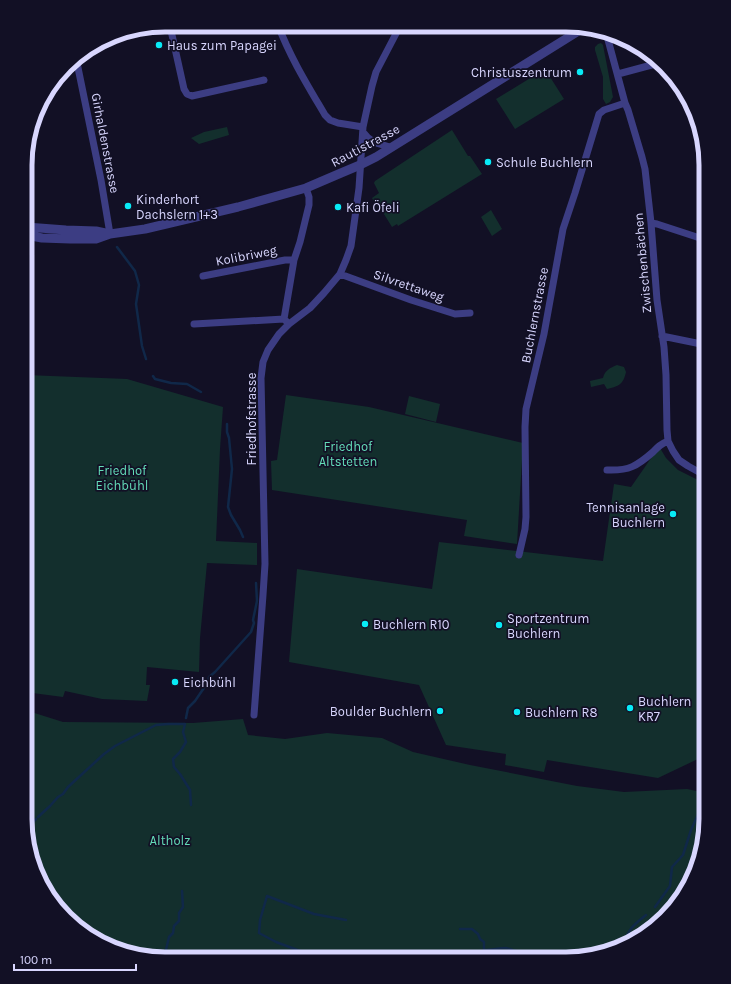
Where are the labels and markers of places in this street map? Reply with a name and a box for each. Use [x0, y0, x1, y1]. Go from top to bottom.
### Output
place label: Haus zum Papagei [167, 38, 277, 53]
marker: Haus zum Papagei [154, 40, 164, 50]
place label: Christuszentrum [471, 65, 572, 80]
marker: Christuszentrum [575, 67, 585, 77]
place label: Schule Buchlern [496, 155, 593, 170]
marker: Schule Buchlern [483, 157, 493, 167]
place label: Kinderhort Dachslern 1+3 [136, 192, 218, 222]
place label: Kafi Öfeli [346, 199, 400, 215]
marker: Kinderhort Dachslern 1+3 [123, 201, 133, 211]
marker: Kafi Öfeli [333, 202, 343, 212]
place label: Tennisanlage Buchlern [587, 500, 665, 530]
marker: Tennisanlage Buchlern [668, 509, 678, 519]
place label: Sportzentrum Buchlern [507, 611, 589, 641]
place label: Buchlern R10 [373, 617, 450, 632]
marker: Buchlern R10 [360, 619, 370, 629]
marker: Sportzentrum Buchlern [494, 620, 504, 630]
place label: Eichbühl [183, 675, 236, 690]
marker: Eichbühl [170, 677, 180, 687]
place label: Buchlern KR7 [638, 694, 691, 724]
marker: Buchlern KR7 [625, 703, 635, 713]
place label: Boulder Buchlern [330, 704, 432, 719]
place label: Buchlern R8 [525, 705, 597, 720]
marker: Boulder Buchlern [435, 706, 445, 716]
marker: Buchlern R8 [512, 707, 522, 717]

